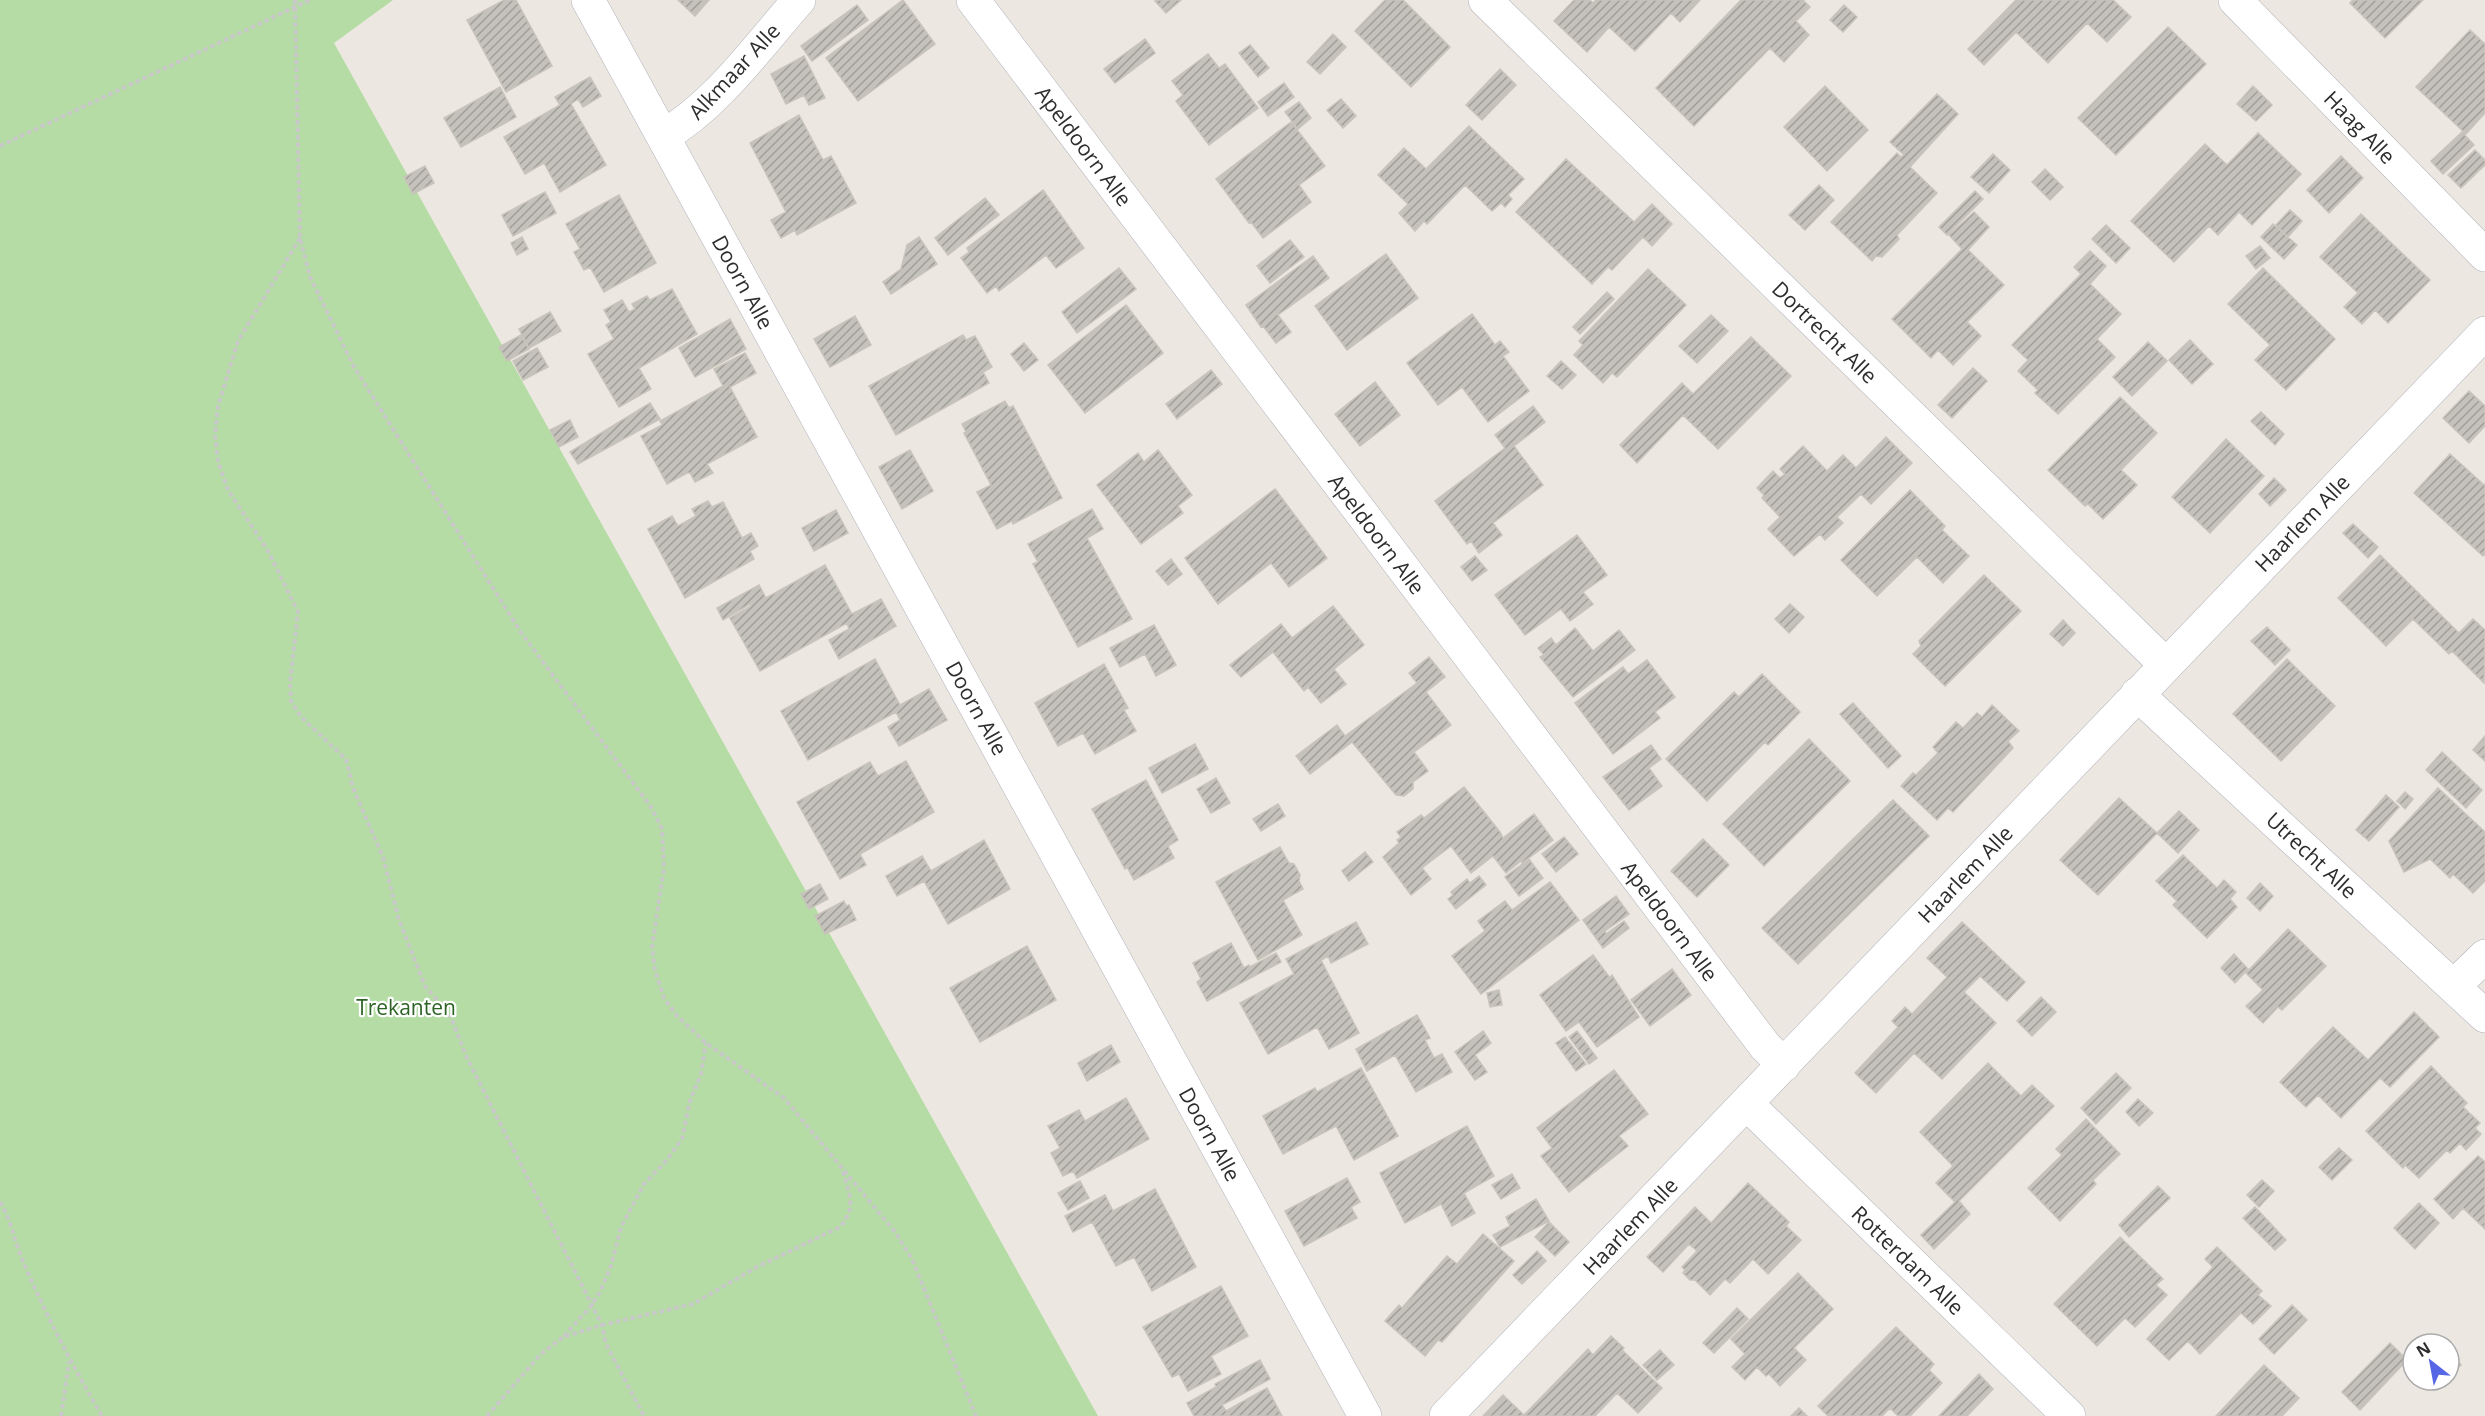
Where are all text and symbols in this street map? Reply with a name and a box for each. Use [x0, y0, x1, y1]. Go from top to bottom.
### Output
street label: Alkmaar Alle [682, 17, 786, 125]
street label: Apeldoorn Alle [1030, 80, 1138, 212]
street label: Haag Alle [2318, 84, 2402, 170]
street label: Doorn Alle [706, 230, 780, 334]
street label: Dortrecht Alle [1766, 275, 1884, 389]
street label: Apeldoorn Alle [1323, 468, 1431, 600]
street label: Haarlem Alle [2248, 468, 2356, 578]
street label: Doorn Alle [940, 656, 1014, 760]
street label: Utrecht Alle [2260, 806, 2364, 904]
street label: Haarlem Alle [1911, 819, 2019, 929]
street label: Apeldoorn Alle [1616, 855, 1724, 987]
park label: Trekanten [356, 993, 456, 1021]
street label: Doorn Alle [1173, 1082, 1247, 1186]
street label: Haarlem Alle [1576, 1171, 1684, 1281]
street label: Rotterdam Alle [1846, 1199, 1970, 1321]
north arrow [2401, 1332, 2461, 1392]
text: N [2412, 1336, 2435, 1362]

